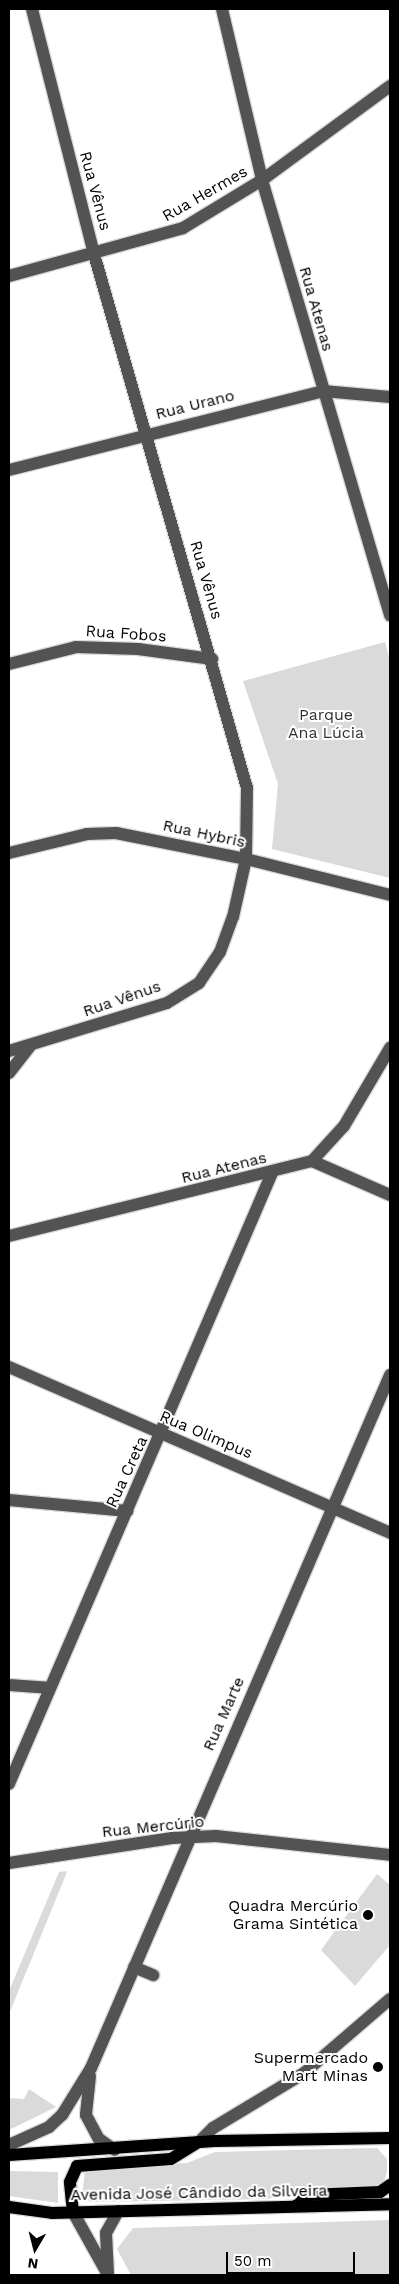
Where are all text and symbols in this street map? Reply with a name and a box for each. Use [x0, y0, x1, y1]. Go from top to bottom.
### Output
street label: Rua Vênus [75, 149, 115, 233]
street label: Rua Hermes [159, 162, 251, 226]
street label: Rua Atenas [295, 264, 337, 354]
street label: Rua Urano [153, 386, 237, 424]
street label: Rua Vênus [185, 538, 227, 622]
street label: Rua Fobos [85, 622, 167, 646]
park label: Parque Ana Lúcia [288, 705, 364, 743]
street label: Rua Hybris [161, 816, 247, 852]
street label: Rua Vênus [80, 977, 164, 1021]
street label: Rua Atenas [179, 1148, 269, 1188]
street label: Rua Olimpus [156, 1407, 256, 1463]
street label: Rua Creta [102, 1433, 152, 1511]
street label: Rua Marte [199, 1674, 249, 1754]
street label: Rua Mercúrio [101, 1812, 205, 1842]
place label: Quadra Mercúrio Grama Sintética [228, 1896, 358, 1934]
marker: Quadra Mercúrio Grama Sintética [362, 1909, 374, 1921]
place label: Supermercado Mart Minas [254, 2048, 368, 2086]
marker: Supermercado Mart Minas [372, 2061, 384, 2073]
street label: Avenida José Cândido da Silveira [70, 2181, 328, 2205]
north arrow [10, 2224, 60, 2274]
scale bar [229, 2242, 358, 2274]
text: 50 m [234, 2252, 271, 2270]
text: N [27, 2255, 39, 2272]

